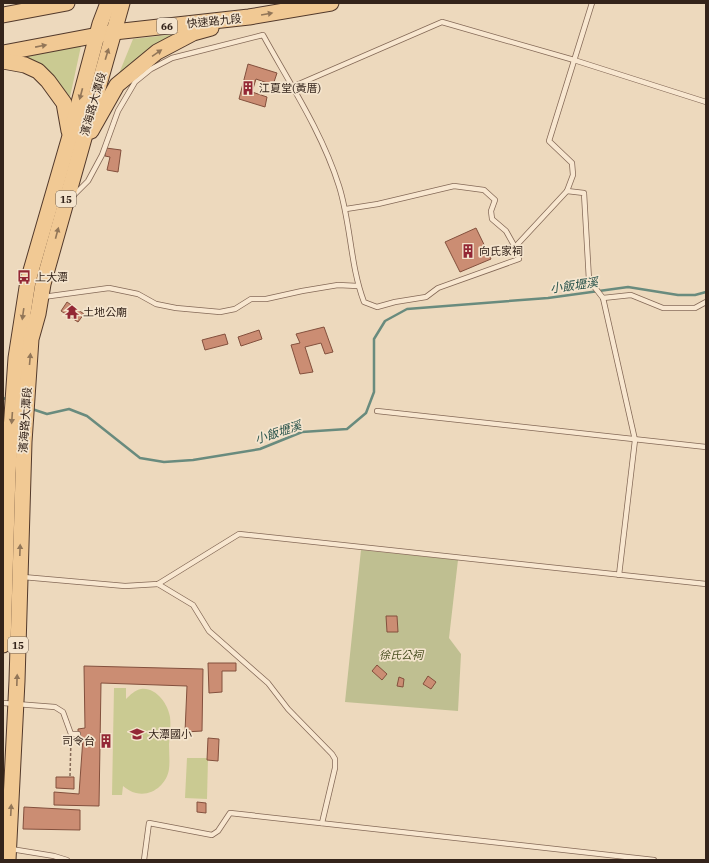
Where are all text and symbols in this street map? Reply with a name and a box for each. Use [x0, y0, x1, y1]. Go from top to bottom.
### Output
street label: 快速路九段 [186, 11, 242, 31]
one-way arrow [261, 11, 273, 17]
road number: 66 [157, 18, 177, 34]
one-way arrow [35, 42, 47, 48]
one-way arrow [104, 47, 110, 59]
one-way arrow [152, 49, 162, 57]
street label: 濱海路大潭段 [77, 70, 109, 138]
building icon: 江夏堂(黃厝) [240, 80, 256, 96]
place label: 江夏堂(黃厝) [259, 81, 321, 95]
one-way arrow [78, 88, 84, 100]
road number: 15 [56, 191, 76, 207]
one-way arrow [54, 226, 60, 238]
building icon: 向氏家祠 [460, 243, 476, 259]
place label: 向氏家祠 [479, 244, 523, 258]
bus stop icon: 上大潭 [16, 269, 32, 285]
place label: 上大潭 [35, 270, 68, 284]
water label: 小飯壢溪 [549, 274, 601, 296]
temple icon: 土地公廟 [64, 304, 80, 320]
place label: 土地公廟 [83, 305, 127, 319]
one-way arrow [20, 308, 26, 320]
one-way arrow [26, 353, 33, 365]
street label: 濱海路大潭段 [16, 387, 34, 453]
one-way arrow [9, 412, 16, 424]
water label: 小飯壢溪 [253, 417, 305, 447]
one-way arrow [17, 543, 23, 556]
road number: 15 [8, 637, 28, 653]
park label: 徐氏公祠 [379, 648, 425, 662]
one-way arrow [13, 674, 20, 686]
school or university icon: 大潭國小 [129, 726, 145, 742]
place label: 大潭國小 [148, 727, 192, 741]
building icon: 司令台 [98, 733, 114, 749]
place label: 司令台 [62, 734, 95, 748]
one-way arrow [8, 803, 14, 816]

